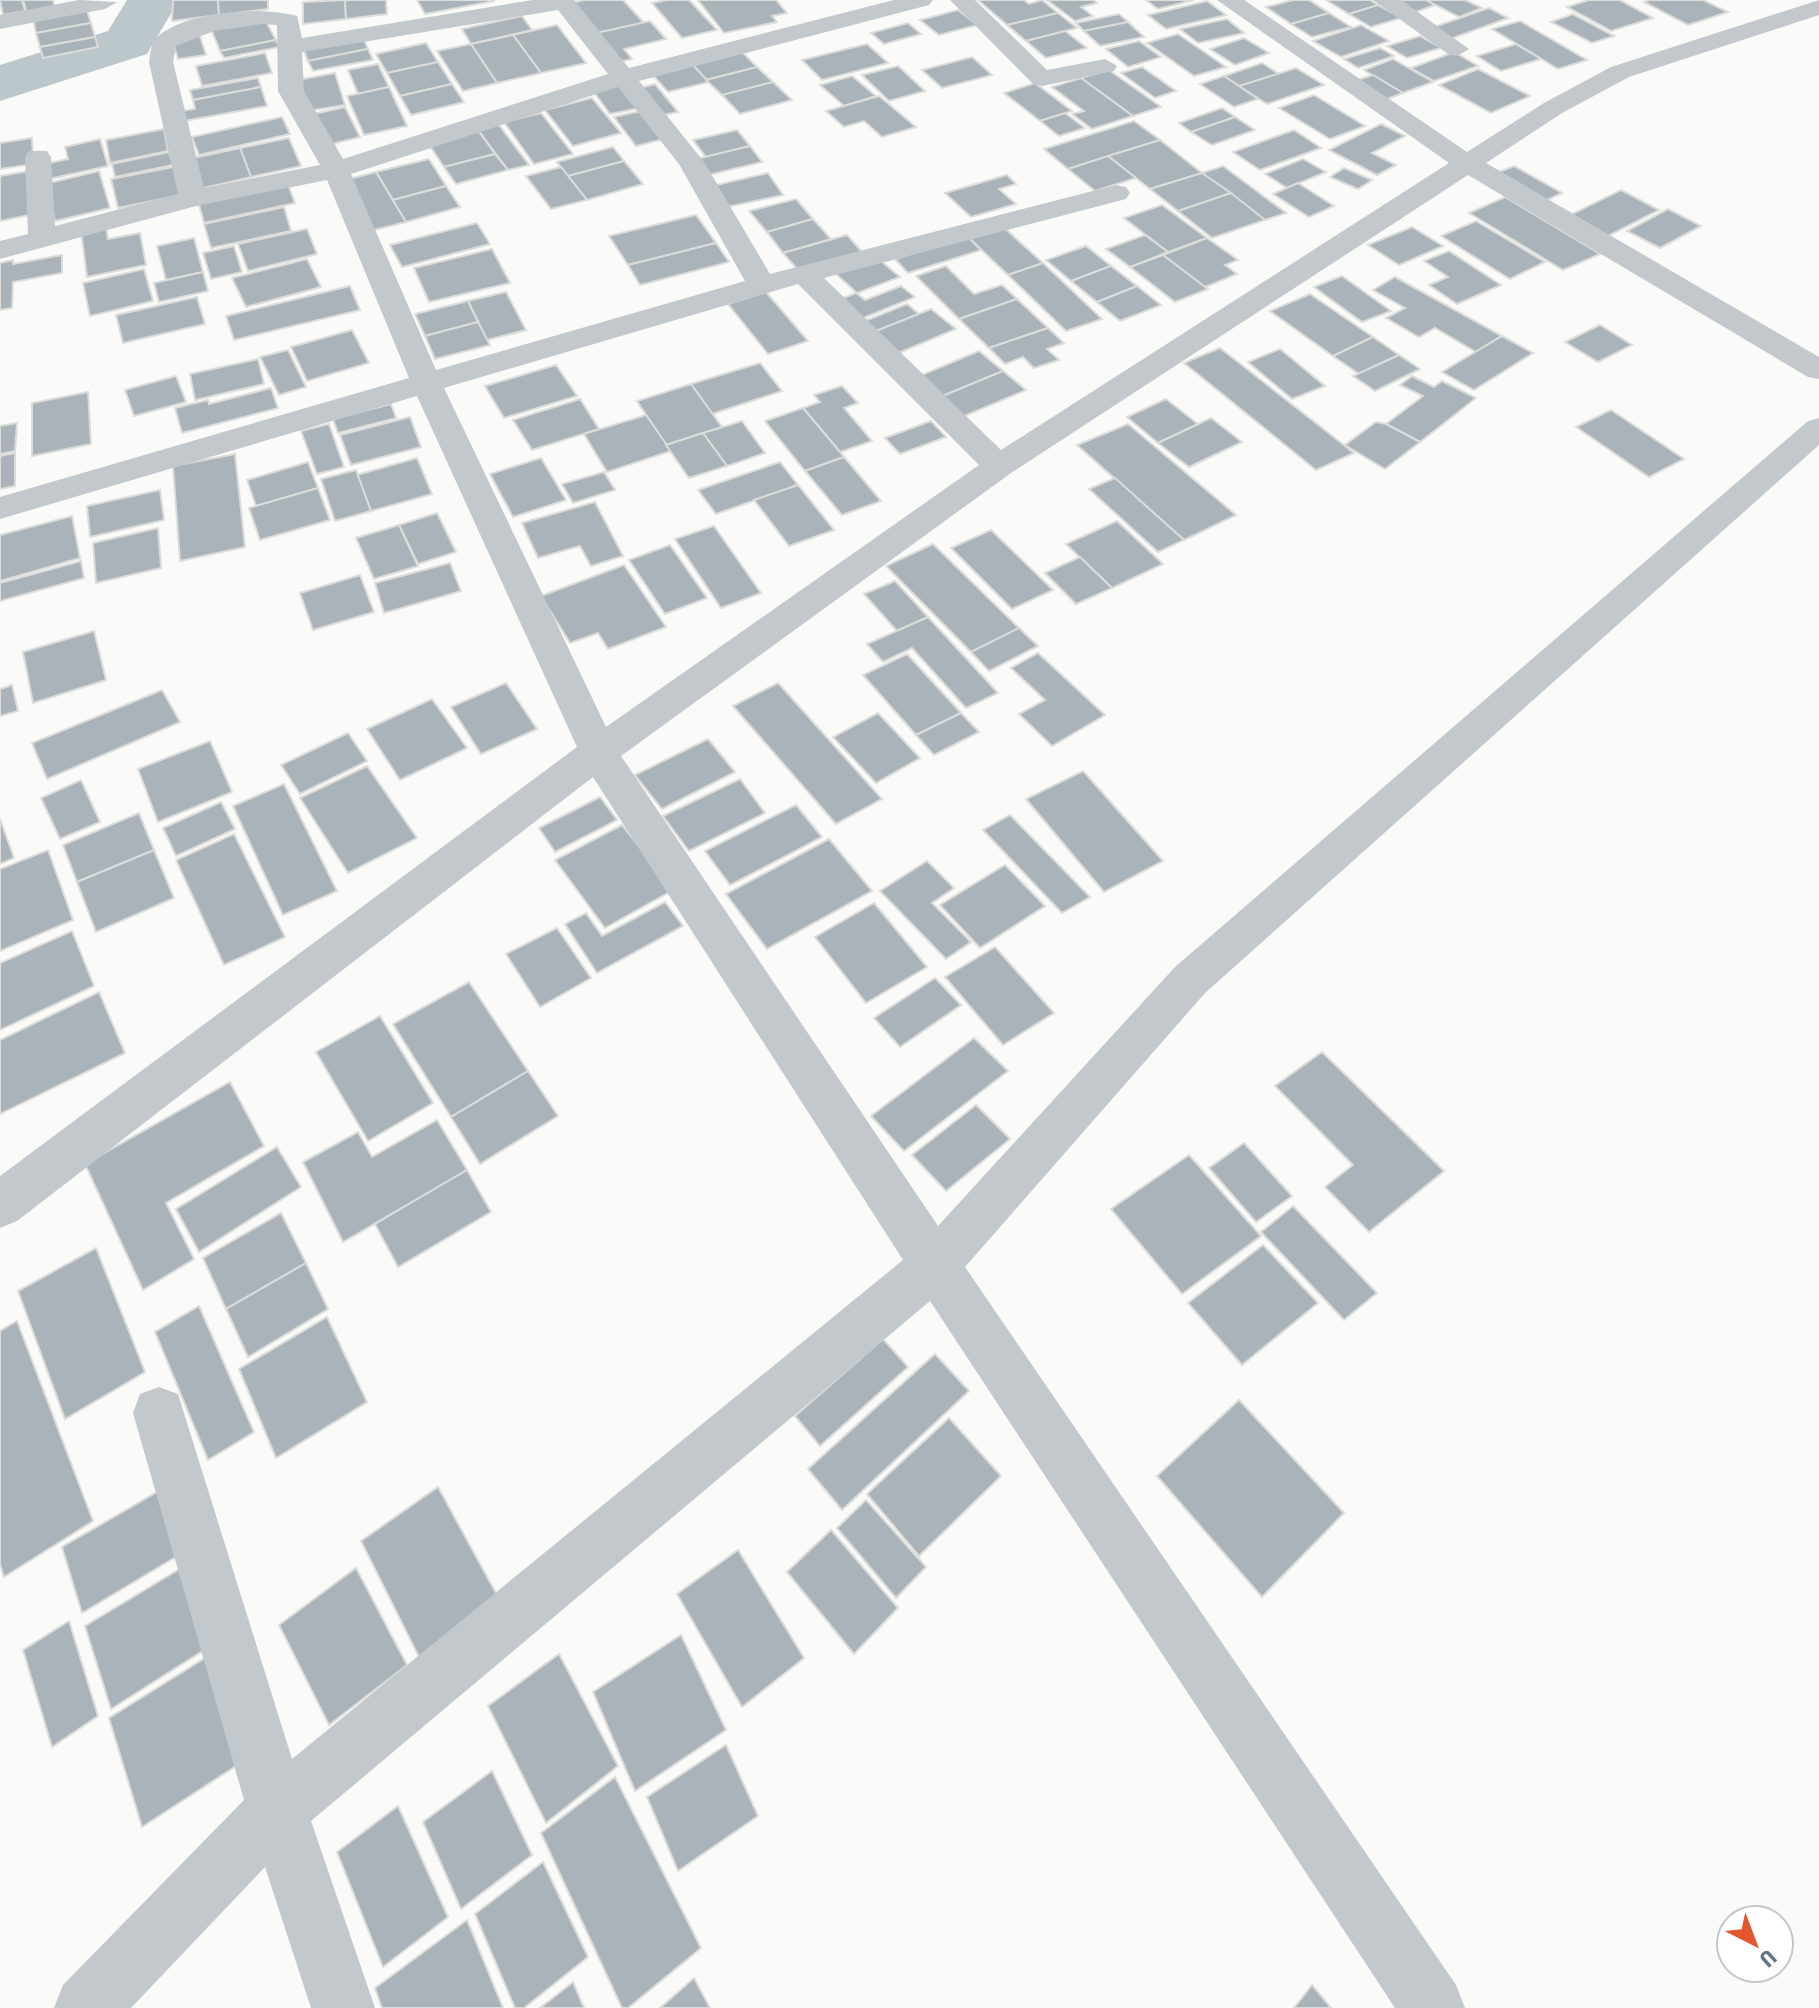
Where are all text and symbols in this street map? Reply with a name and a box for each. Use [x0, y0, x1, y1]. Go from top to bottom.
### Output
north arrow [1715, 1904, 1795, 1984]
text: U [1754, 1944, 1782, 1973]

